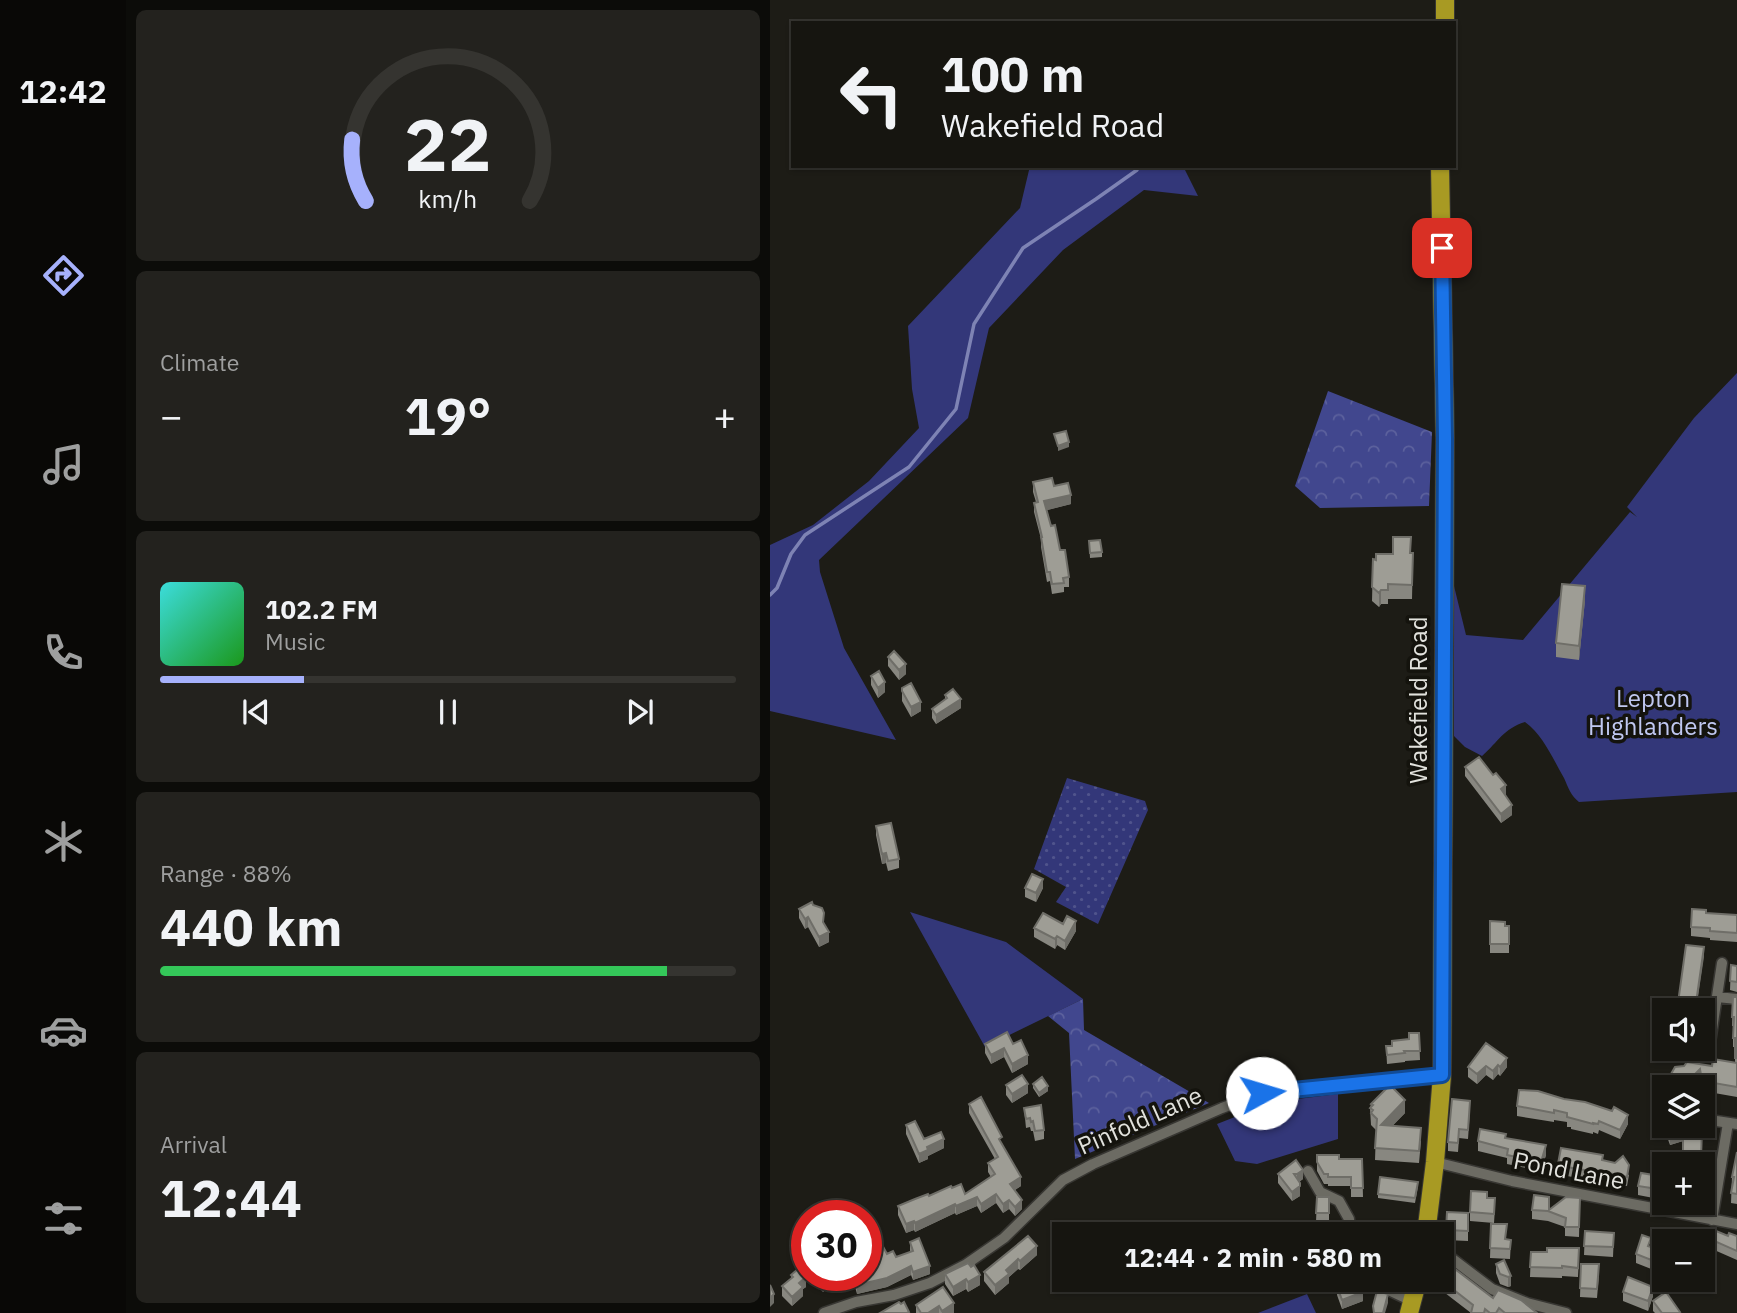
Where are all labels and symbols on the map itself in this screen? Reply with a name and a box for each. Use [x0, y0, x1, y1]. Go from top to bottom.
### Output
pin [1412, 218, 1472, 278]
street label: Wakefield Road [1402, 616, 1434, 784]
park label: Lepton Highlanders [1588, 682, 1718, 742]
position arrow [1225, 1056, 1299, 1130]
street label: Pinfold Lane [1072, 1078, 1207, 1162]
street label: Pond Lane [1511, 1144, 1627, 1196]
speed limit sign: 30 [791, 1200, 882, 1291]

